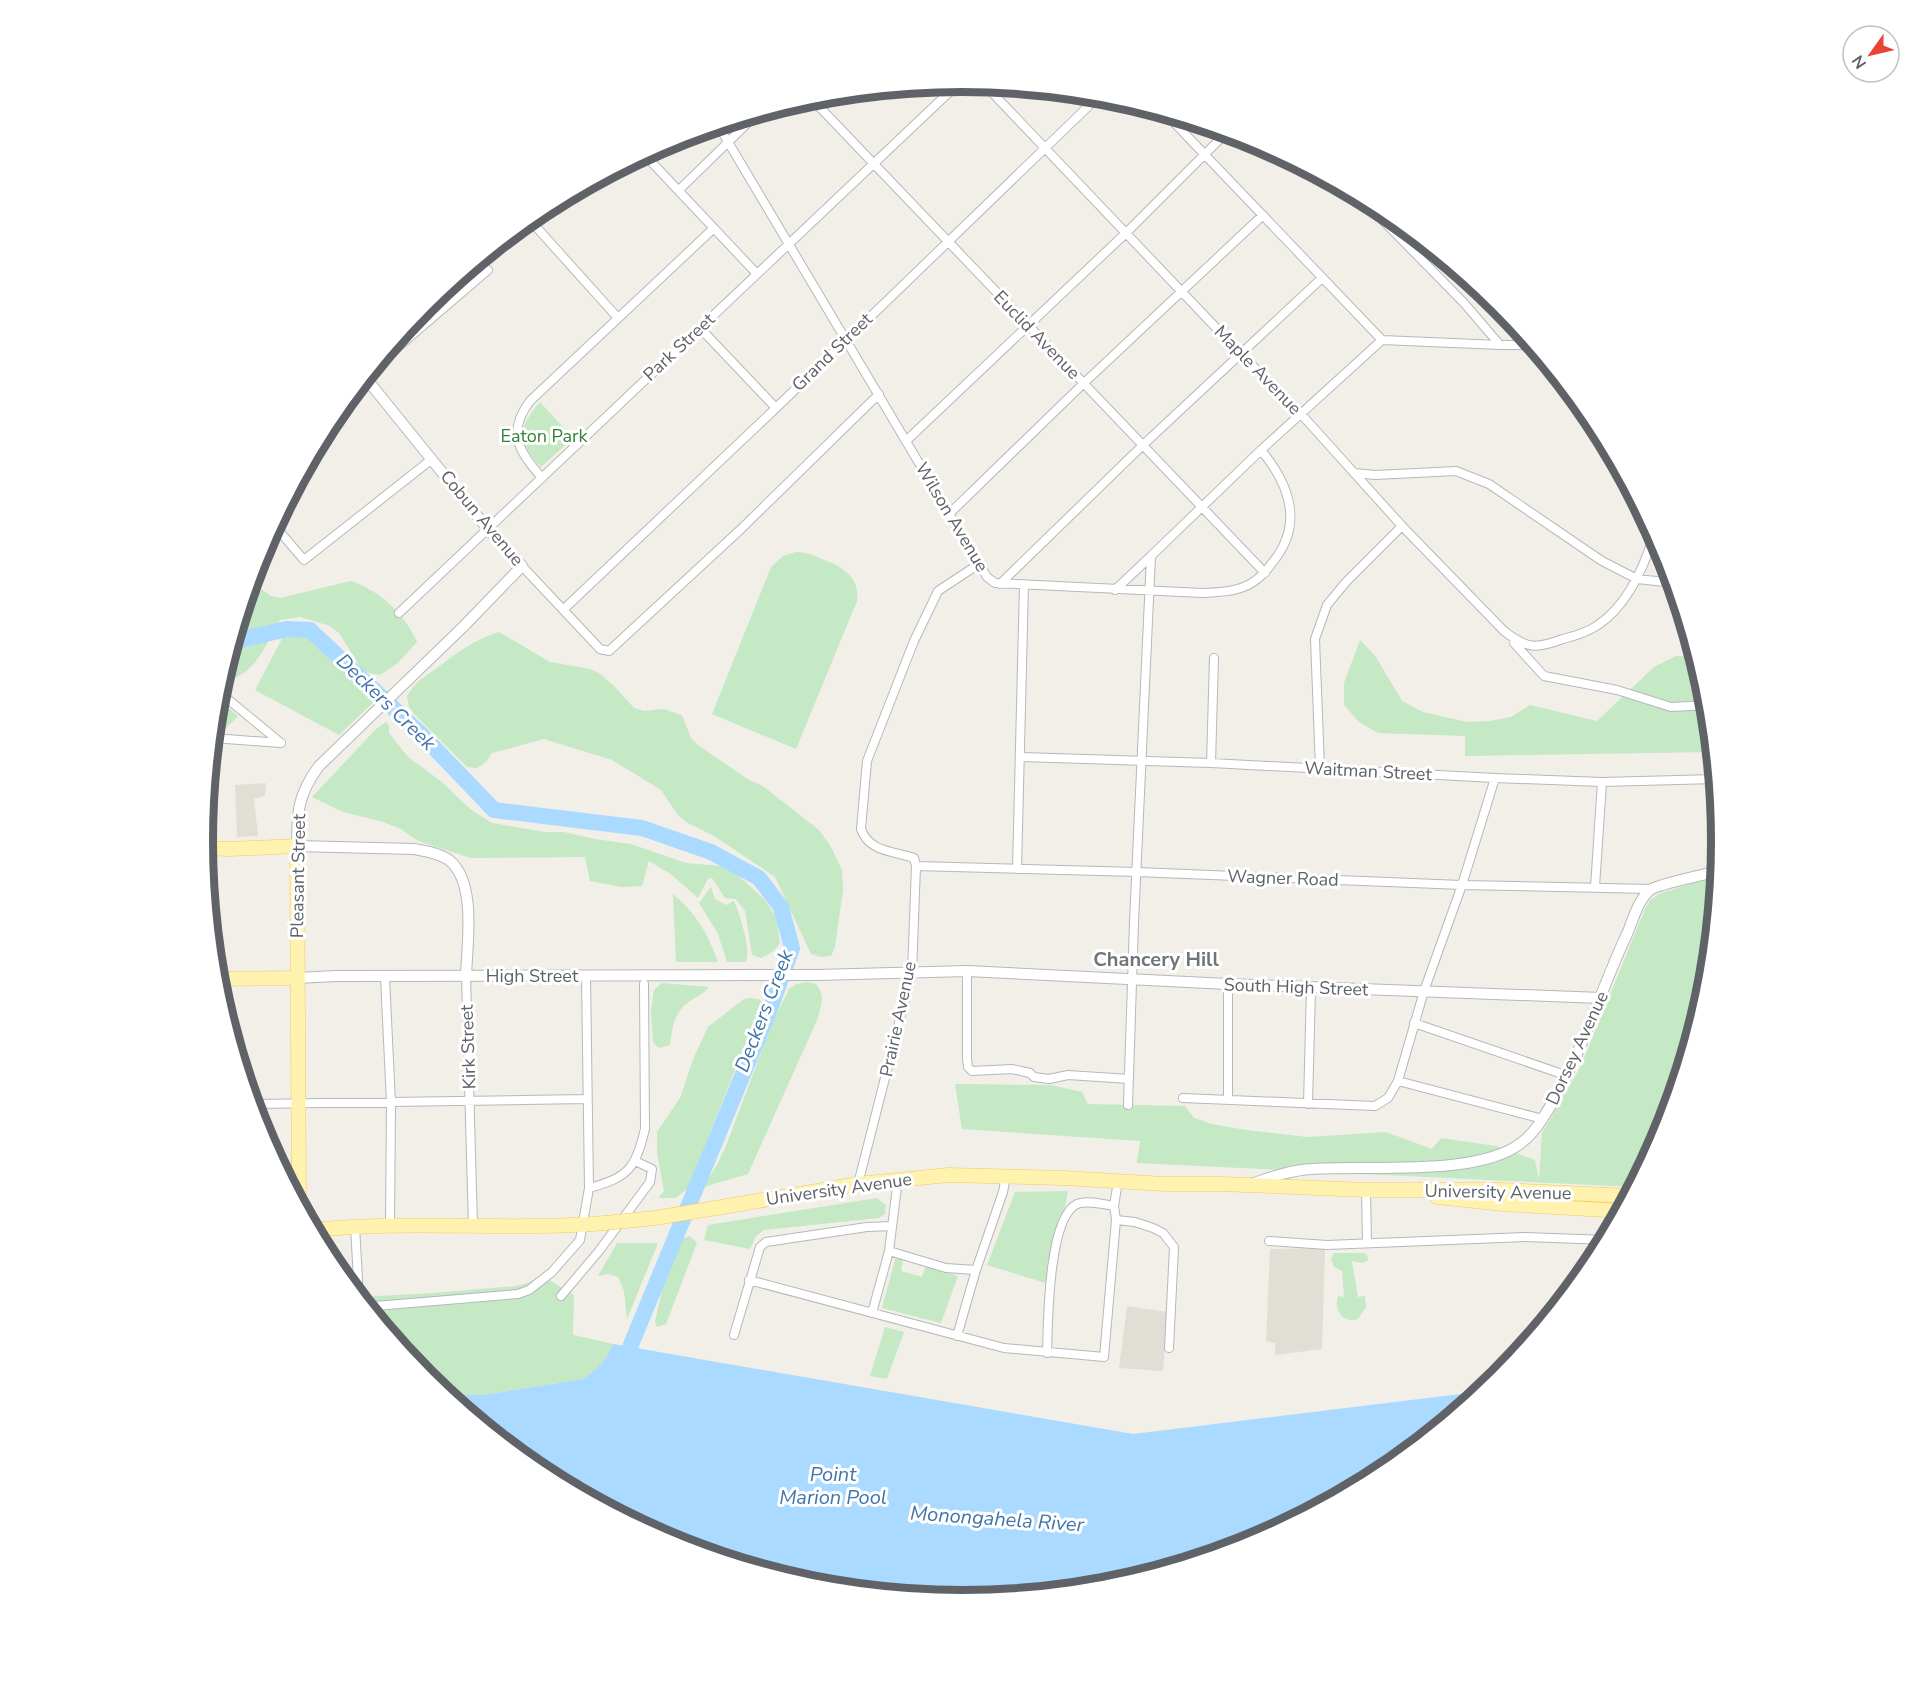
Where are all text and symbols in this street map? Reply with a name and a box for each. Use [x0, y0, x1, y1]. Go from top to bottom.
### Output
north arrow [1841, 24, 1901, 84]
text: N [1847, 51, 1872, 73]
street label: Euclid Avenue [988, 285, 1086, 385]
street label: Park Street [638, 307, 720, 386]
street label: Grand Street [786, 307, 878, 397]
street label: Maple Avenue [1209, 320, 1307, 420]
park label: Eaton Park [501, 424, 588, 448]
street label: Wilson Avenue [910, 458, 994, 576]
street label: Cobun Avenue [435, 465, 529, 571]
water label: Deckers Creek [330, 648, 442, 757]
street label: Waitman Street [1304, 756, 1433, 786]
street label: Pleasant Street [285, 813, 311, 938]
street label: Wagner Road [1227, 864, 1339, 892]
water label: Deckers Creek [728, 945, 800, 1076]
district label: Chancery Hill [1093, 946, 1219, 973]
street label: Prairie Avenue [874, 959, 922, 1079]
street label: High Street [486, 964, 579, 988]
street label: South High Street [1223, 972, 1369, 1002]
street label: Dorsey Avenue [1540, 987, 1614, 1109]
street label: Kirk Street [455, 1004, 481, 1090]
street label: University Avenue [765, 1167, 913, 1211]
street label: University Avenue [1424, 1179, 1572, 1205]
water label: Point Marion Pool [779, 1461, 887, 1511]
water label: Monongahela River [909, 1499, 1086, 1539]

